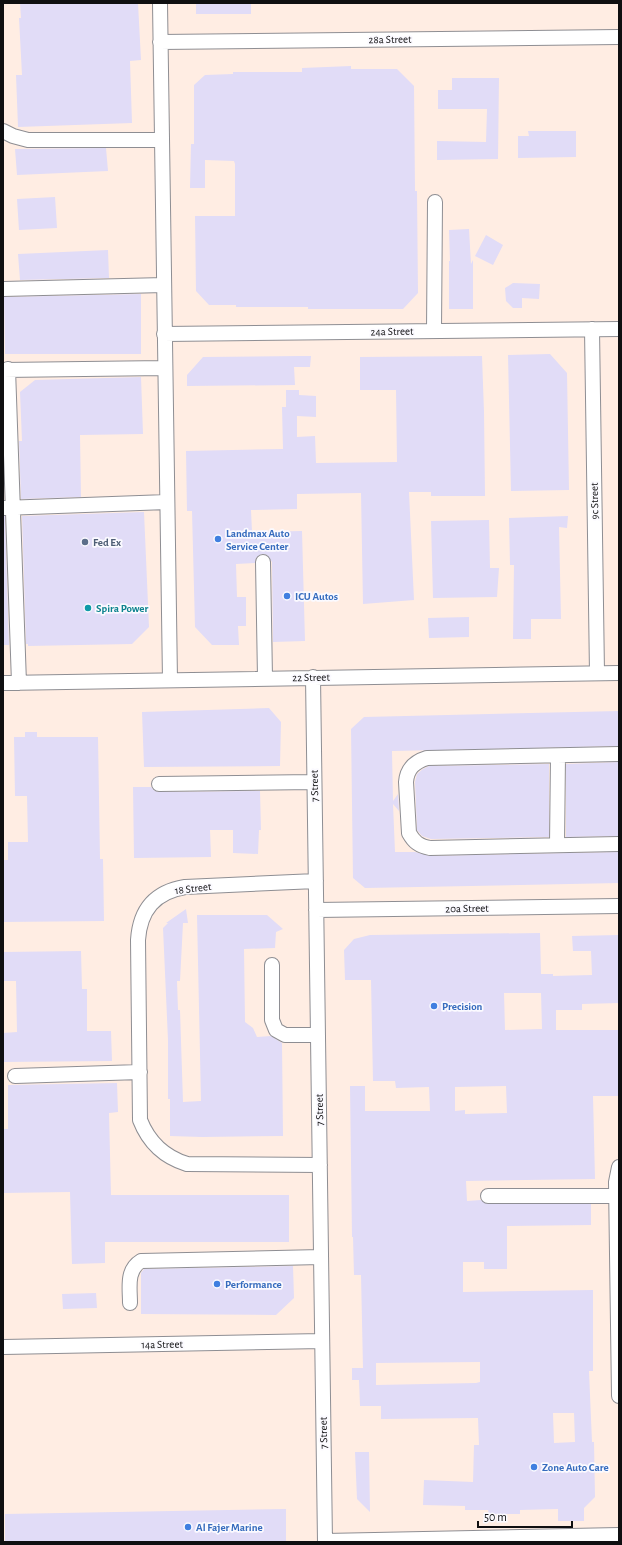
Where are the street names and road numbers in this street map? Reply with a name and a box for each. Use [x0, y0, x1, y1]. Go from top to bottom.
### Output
street label: 28a Street [368, 34, 412, 45]
street label: 24a Street [370, 326, 414, 337]
street label: 9c Street [589, 482, 600, 520]
street label: 22 Street [292, 672, 330, 683]
street label: 7 Street [309, 769, 320, 802]
street label: 18 Street [174, 881, 212, 896]
street label: 20a Street [445, 903, 489, 914]
street label: 7 Street [314, 1093, 325, 1126]
street label: 14a Street [141, 1339, 184, 1350]
street label: 7 Street [318, 1416, 329, 1449]

